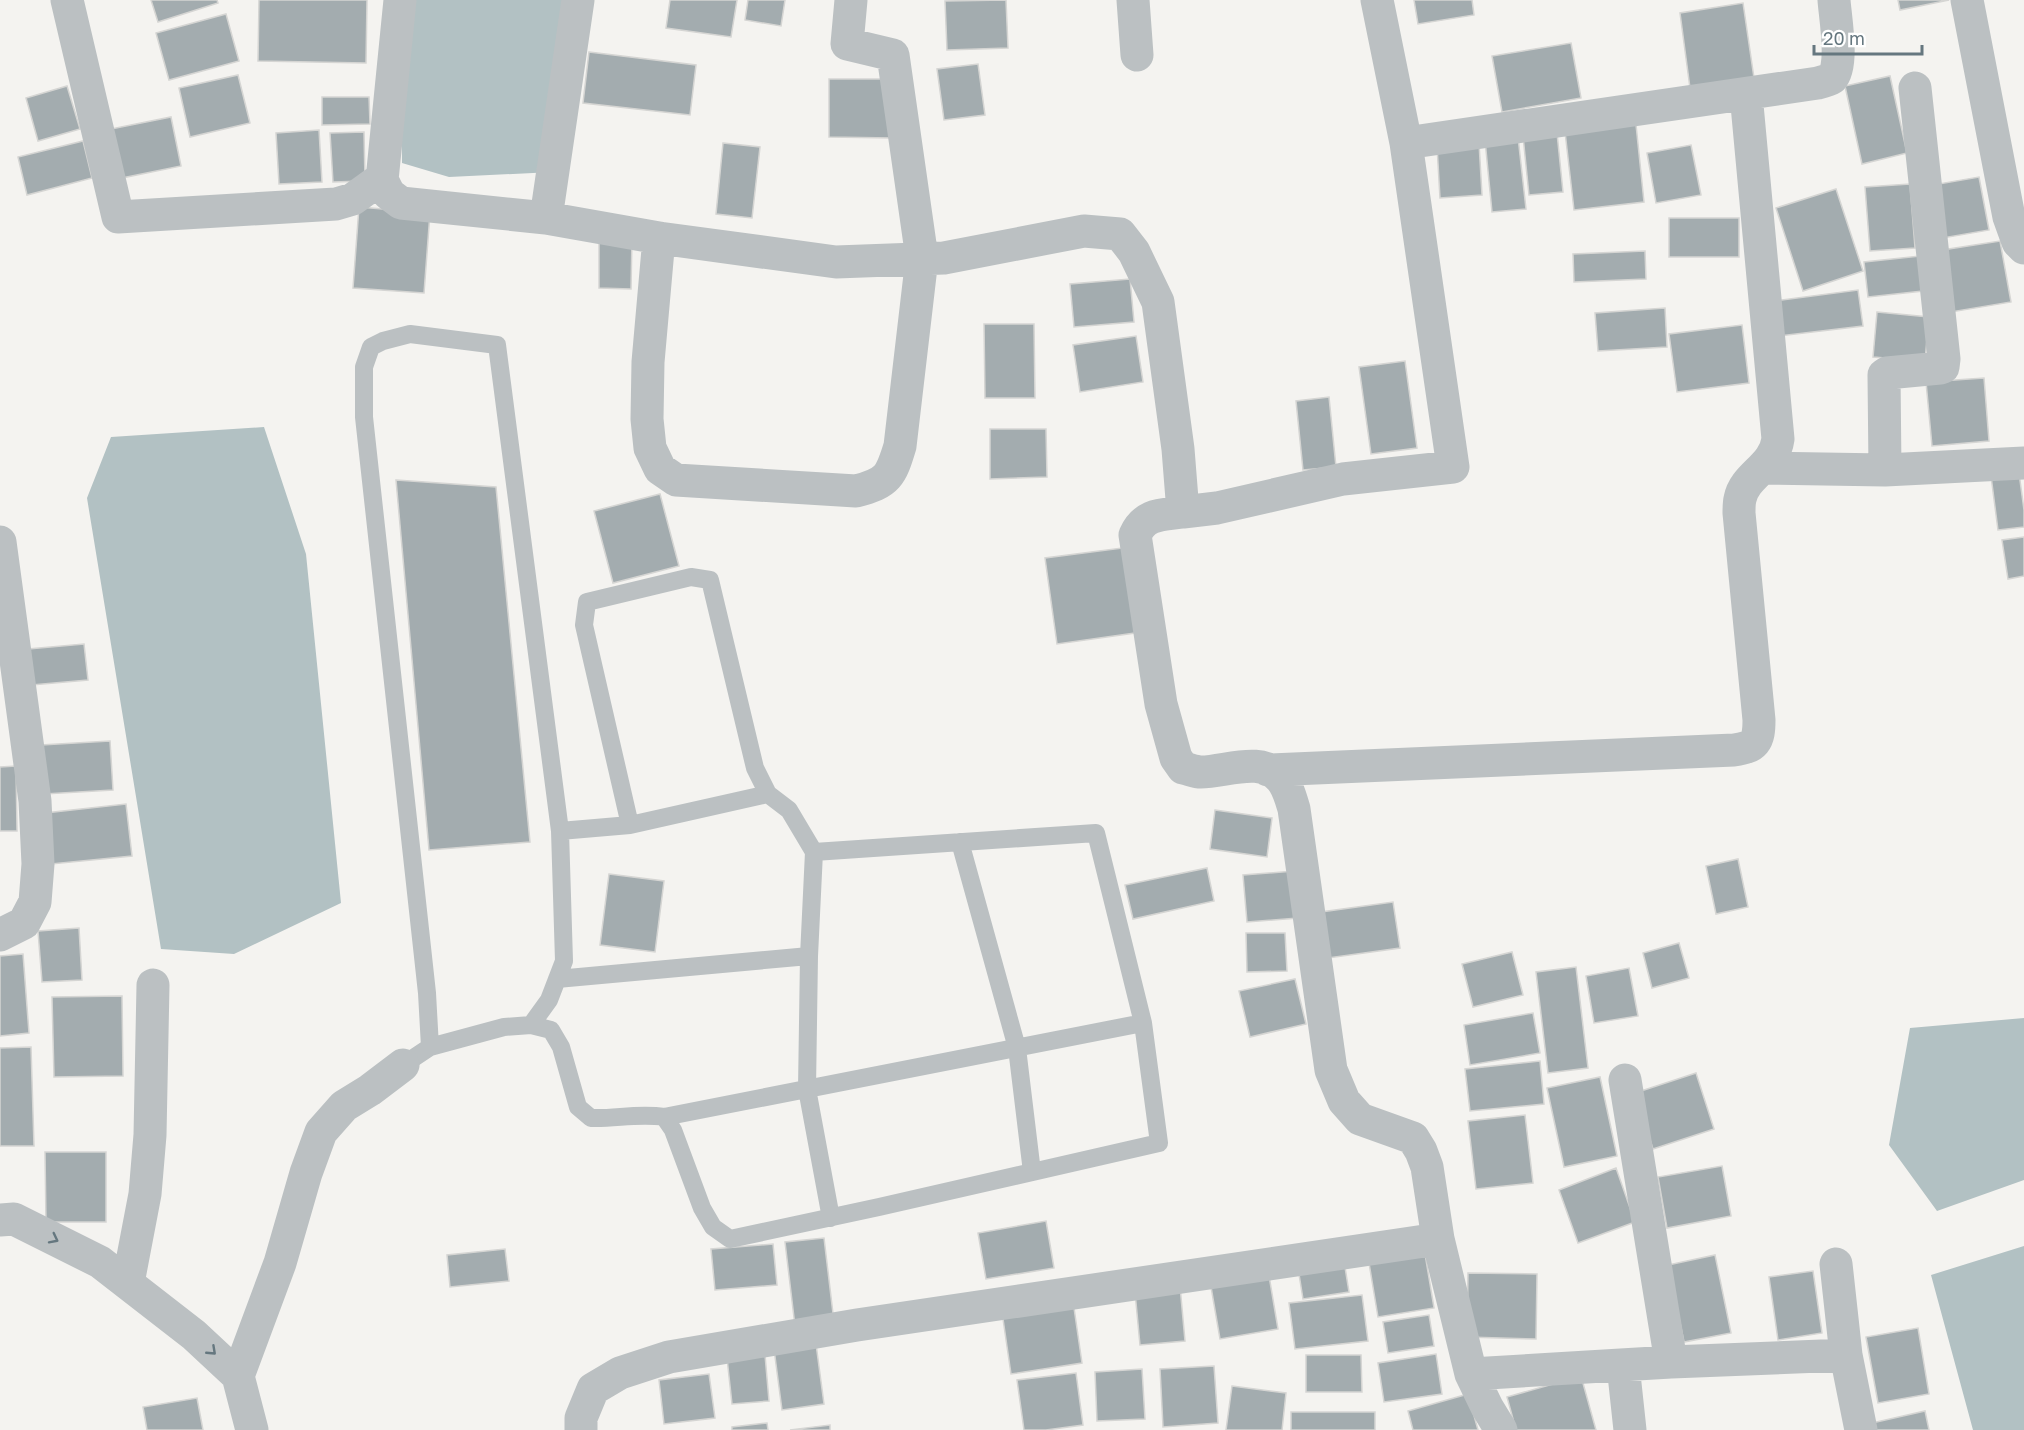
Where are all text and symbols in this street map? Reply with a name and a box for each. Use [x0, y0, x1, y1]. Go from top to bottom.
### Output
scale bar [1814, 18, 1922, 56]
text: 20 m [1823, 27, 1865, 49]
one-way arrow [47, 1231, 58, 1243]
one-way arrow [204, 1344, 215, 1355]

